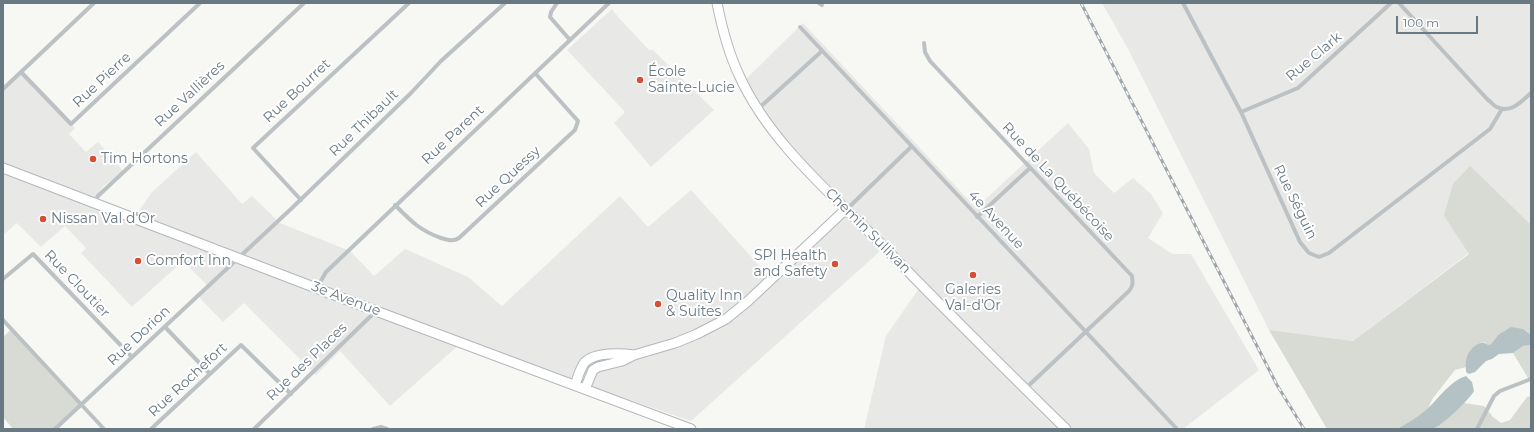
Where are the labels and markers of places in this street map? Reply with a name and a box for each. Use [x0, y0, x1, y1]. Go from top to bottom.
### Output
place label: École Sainte-Lucie [648, 64, 735, 96]
marker: École Sainte-Lucie [635, 75, 645, 85]
place label: Tim Hortons [101, 151, 188, 167]
marker: Tim Hortons [88, 154, 98, 164]
place label: Nissan Val d'Or [51, 211, 155, 227]
marker: Nissan Val d'Or [38, 214, 48, 224]
place label: SPI Health and Safety [753, 248, 827, 280]
place label: Comfort Inn [146, 253, 231, 269]
marker: Comfort Inn [133, 256, 143, 266]
marker: SPI Health and Safety [830, 259, 840, 269]
marker: Galeries Val-d'Or [968, 270, 978, 280]
place label: Galeries Val-d'Or [945, 282, 1001, 314]
place label: Quality Inn & Suites [666, 288, 742, 320]
marker: Quality Inn & Suites [653, 299, 663, 309]

